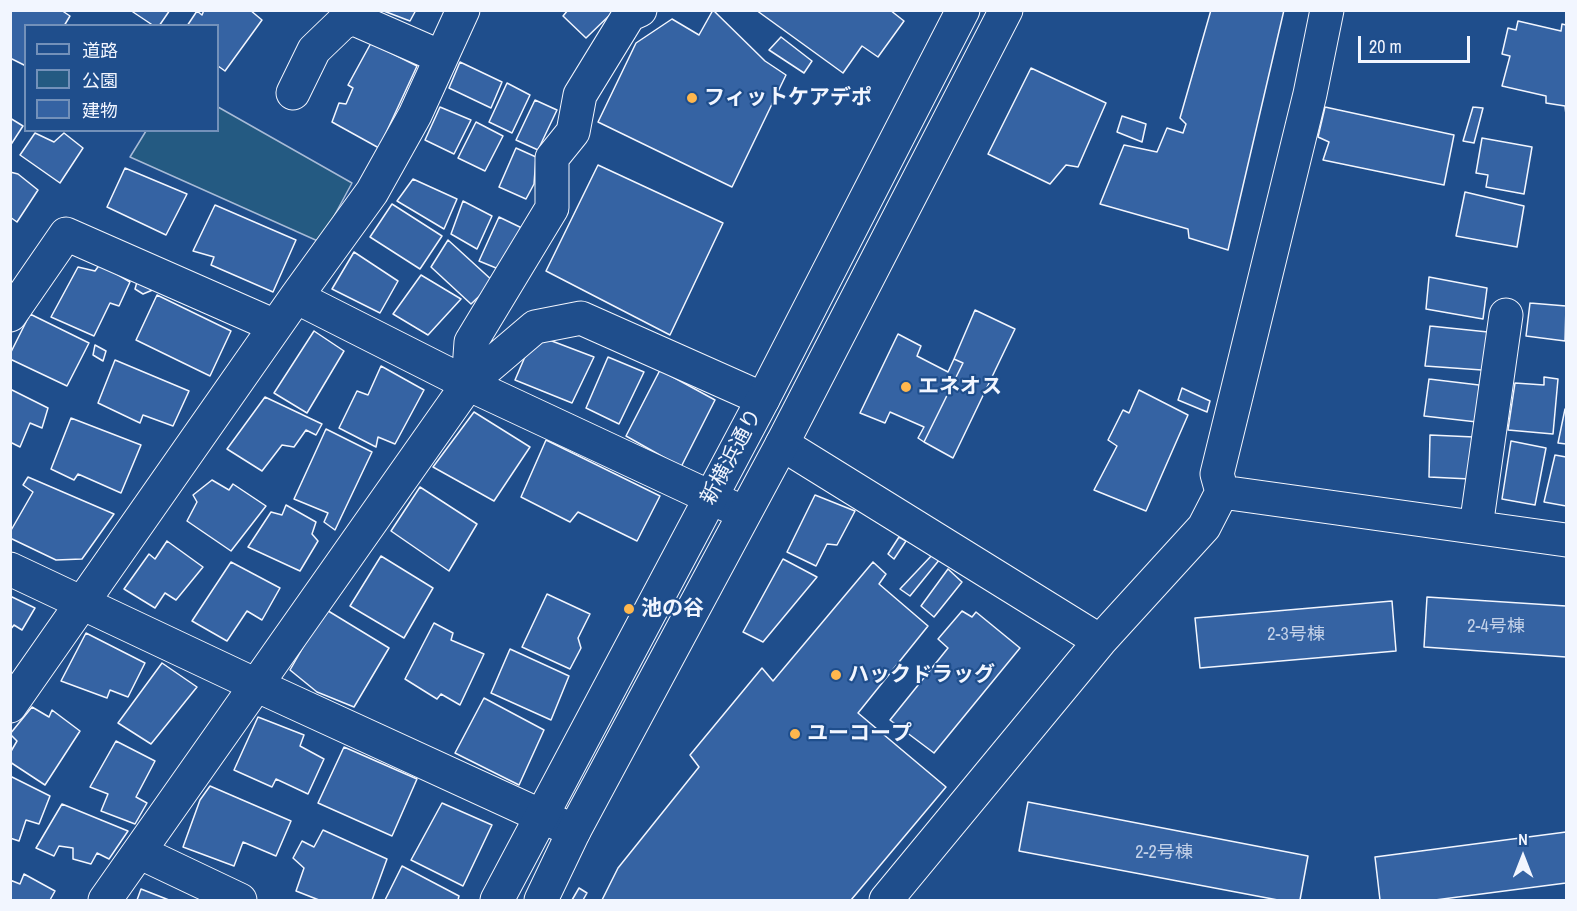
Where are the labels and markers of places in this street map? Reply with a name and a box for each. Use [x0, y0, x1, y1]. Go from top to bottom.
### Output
place label: フィットケアデポ [704, 85, 872, 111]
marker: フィットケアデポ [685, 91, 699, 105]
place label: エネオス [918, 374, 1002, 400]
marker: エネオス [899, 380, 913, 394]
place label: 池の谷 [641, 596, 704, 622]
marker: 池の谷 [622, 602, 636, 616]
place label: ハックドラッグ [848, 662, 995, 688]
marker: ハックドラッグ [829, 668, 843, 682]
place label: ユーコープ [807, 721, 912, 747]
marker: ユーコープ [788, 727, 802, 741]

